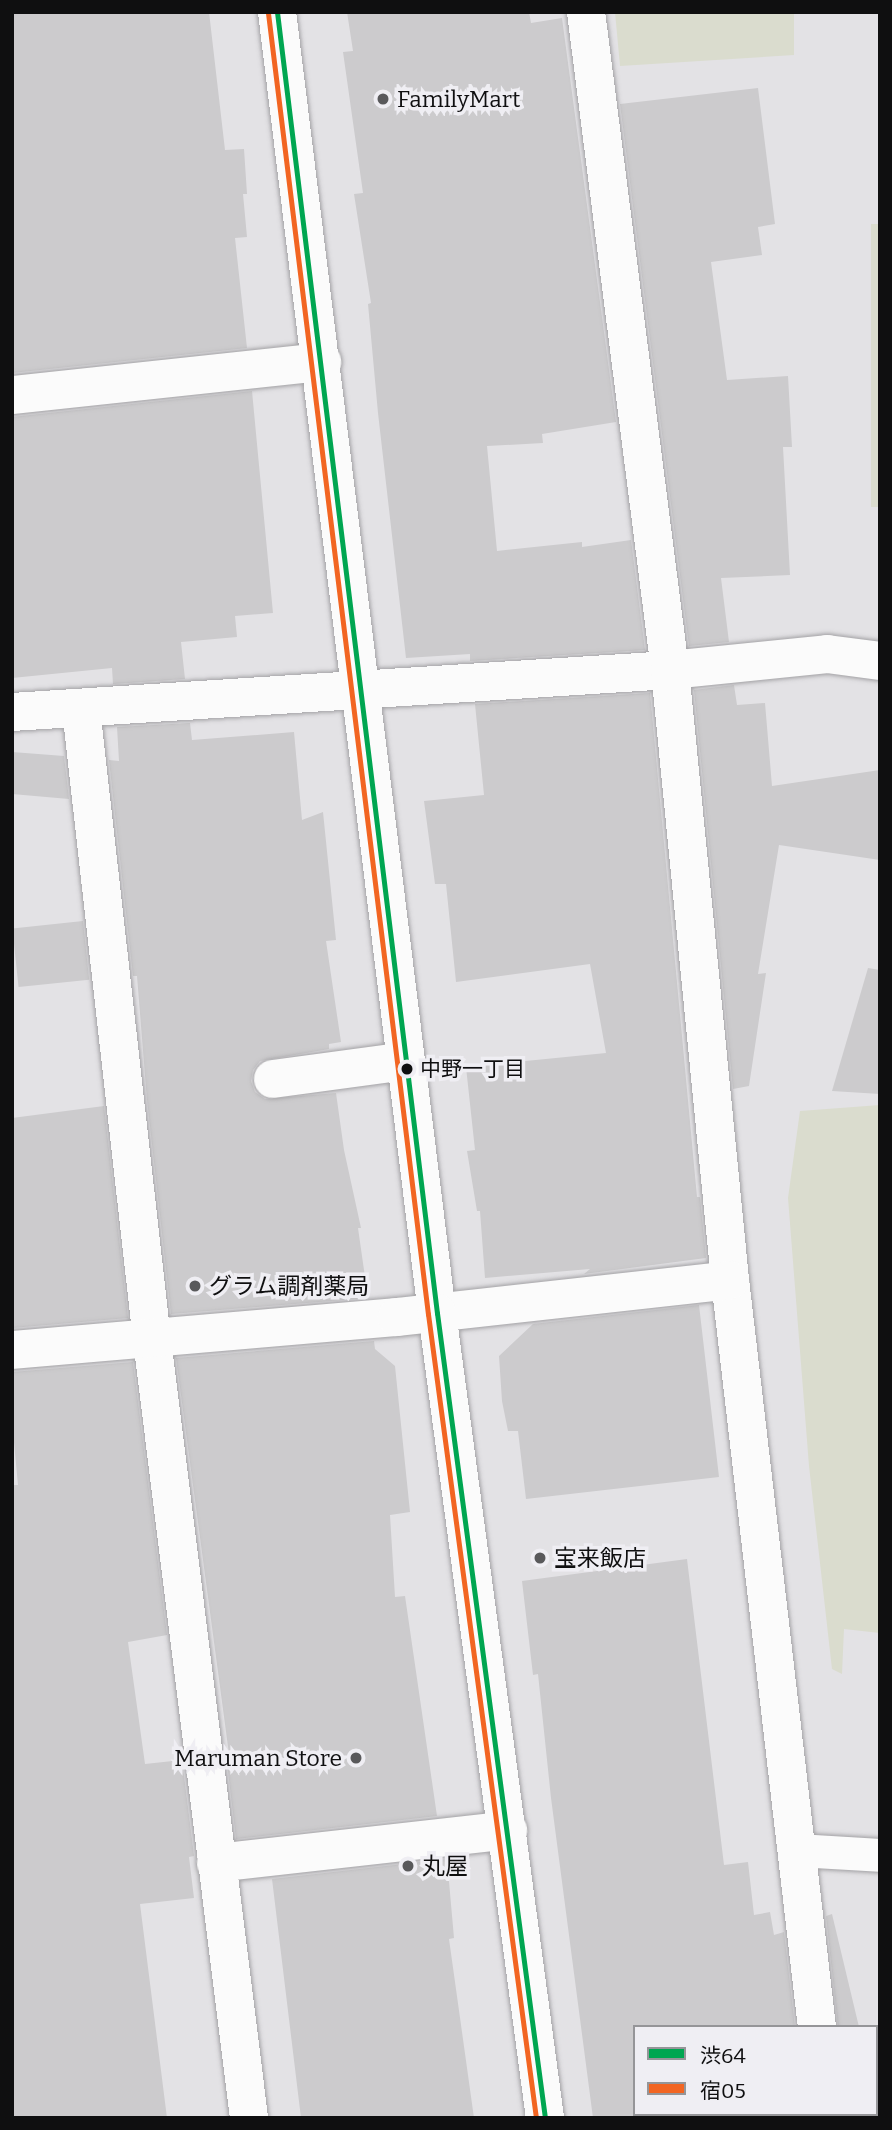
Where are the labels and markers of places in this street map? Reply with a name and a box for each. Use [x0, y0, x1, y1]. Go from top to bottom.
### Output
place label: FamilyMart [397, 85, 520, 113]
marker: FamilyMart [375, 91, 391, 107]
place label: 中野一丁目 [420, 1056, 525, 1082]
marker: 中野一丁目 [400, 1062, 414, 1076]
place label: グラム調剤薬局 [209, 1272, 370, 1300]
marker: グラム調剤薬局 [187, 1278, 203, 1294]
place label: 宝来飯店 [554, 1544, 646, 1572]
marker: 宝来飯店 [532, 1550, 548, 1566]
place label: Maruman Store [174, 1744, 342, 1772]
marker: Maruman Store [348, 1750, 364, 1766]
place label: 丸屋 [422, 1852, 468, 1880]
marker: 丸屋 [400, 1858, 416, 1874]

